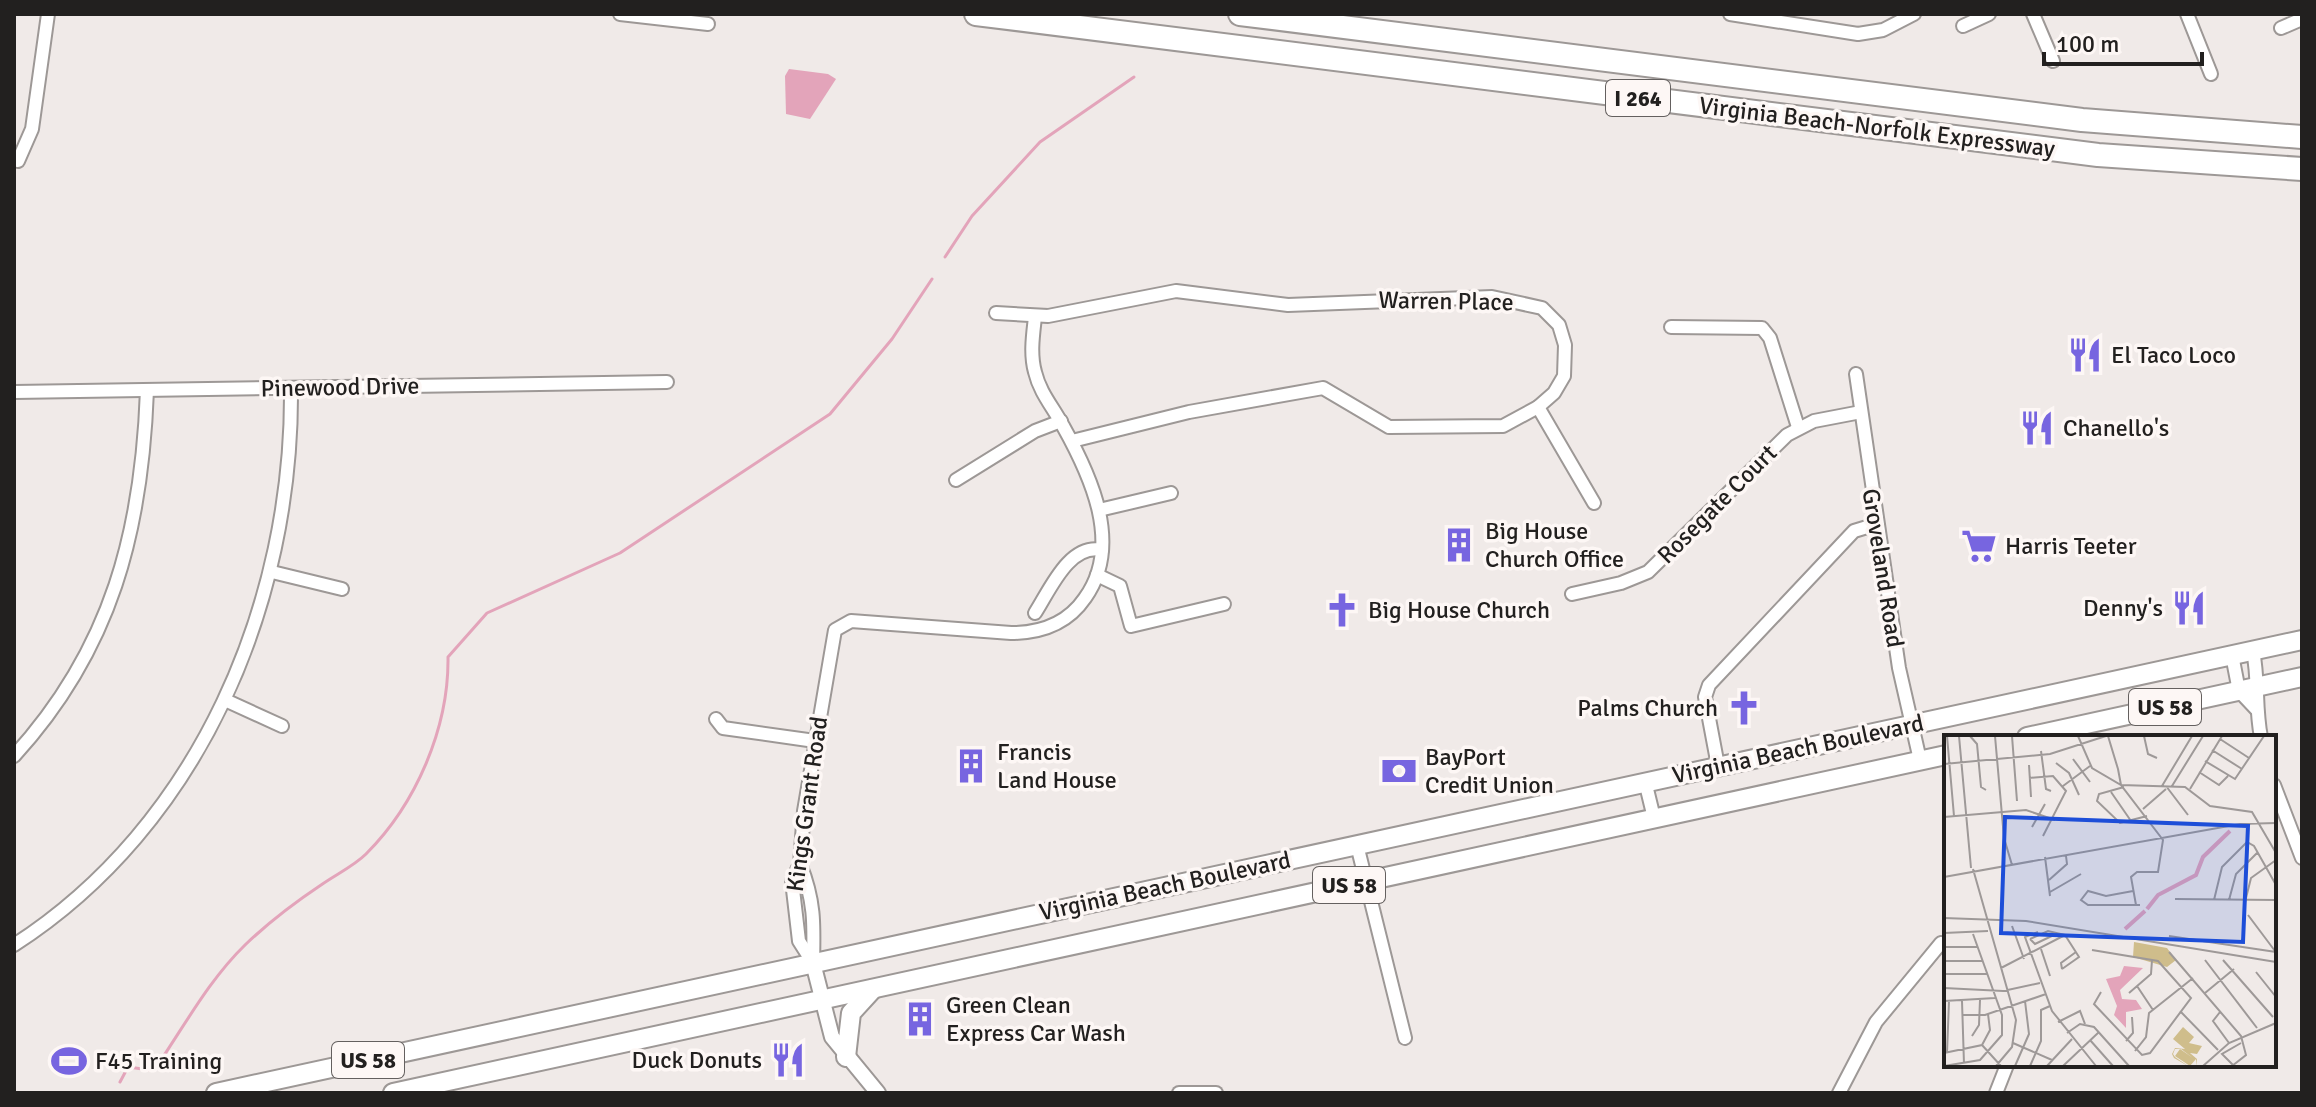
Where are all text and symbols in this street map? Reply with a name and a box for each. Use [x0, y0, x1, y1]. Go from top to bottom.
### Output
scale bar [2044, 16, 2202, 66]
text: 100 m [2056, 29, 2119, 59]
road number: I 264 [1606, 80, 1670, 116]
street label: Virginia Beach-Norfolk Expressway [1697, 90, 2057, 164]
street label: Warren Place [1378, 285, 1514, 317]
restaurant icon: El Taco Loco [2066, 336, 2104, 374]
place label: El Taco Loco [2111, 340, 2236, 370]
street label: Pinewood Drive [260, 371, 420, 403]
restaurant icon: Chanello's [2018, 409, 2056, 447]
place label: Chanello's [2063, 413, 2169, 443]
street label: Rosegate Court [1651, 438, 1783, 570]
street label: Groveland Road [1856, 486, 1910, 650]
place label: Big House Church Office [1485, 516, 1624, 574]
building icon: Big House Church Office [1440, 526, 1478, 564]
supermarket icon: Harris Teeter [1960, 527, 1998, 565]
place label: Harris Teeter [2005, 531, 2137, 561]
restaurant icon: Denny's [2170, 589, 2208, 627]
church icon: Big House Church [1323, 591, 1361, 629]
place label: Denny's [2083, 593, 2163, 623]
place label: Big House Church [1368, 595, 1550, 625]
church icon: Palms Church [1725, 689, 1763, 727]
road number: US 58 [2129, 689, 2201, 725]
place label: Palms Church [1577, 693, 1718, 723]
street label: Virginia Beach Boulevard [1670, 708, 1926, 790]
street label: Kings Grant Road [780, 714, 834, 894]
inset map [1944, 735, 2276, 1067]
place label: Francis Land House [997, 737, 1117, 795]
place label: BayPort Credit Union [1425, 742, 1554, 800]
building icon: Francis Land House [952, 747, 990, 785]
bank icon: BayPort Credit Union [1380, 752, 1418, 790]
street label: Virginia Beach Boulevard [1037, 845, 1293, 927]
road number: US 58 [1313, 867, 1385, 903]
place label: Green Clean Express Car Wash [946, 990, 1126, 1048]
building icon: Green Clean Express Car Wash [901, 1000, 939, 1038]
restaurant icon: Duck Donuts [769, 1041, 807, 1079]
sports icon: F45 Training [50, 1042, 88, 1080]
road number: US 58 [332, 1042, 404, 1078]
place label: Duck Donuts [632, 1045, 762, 1075]
place label: F45 Training [95, 1046, 222, 1076]

